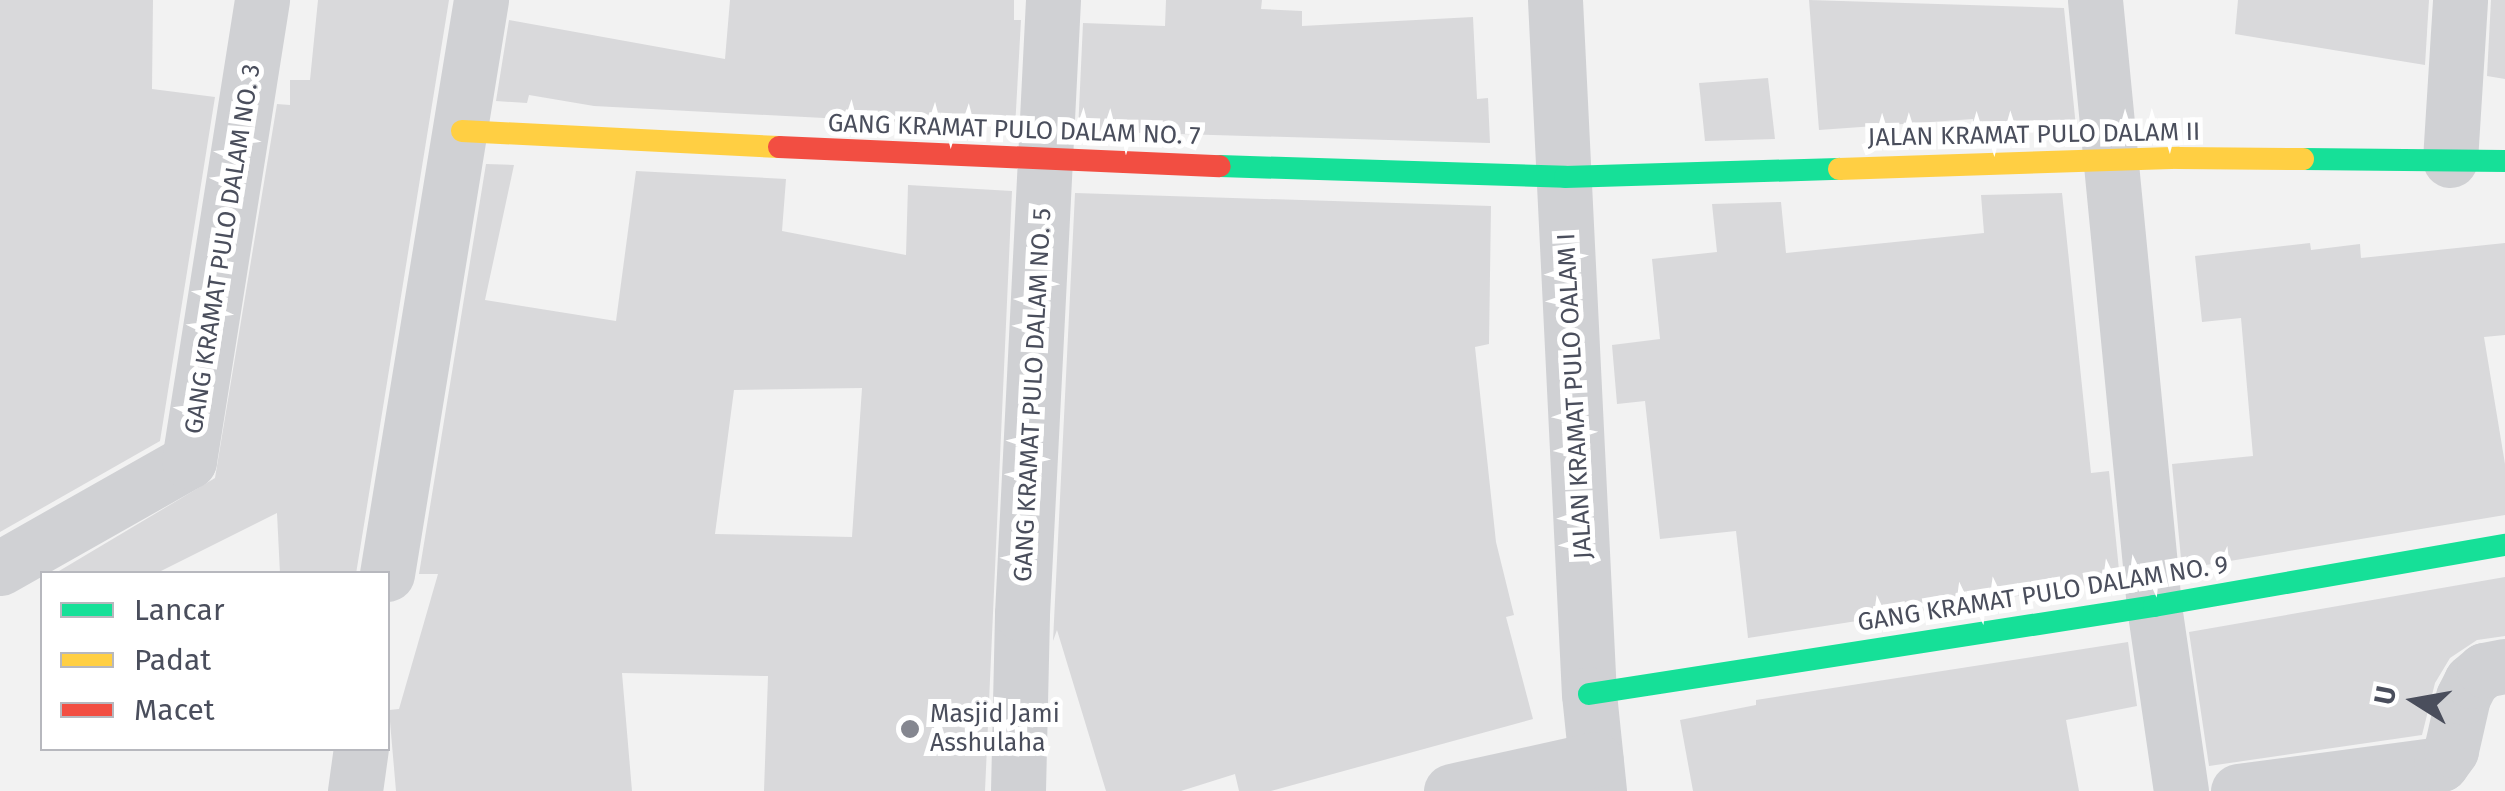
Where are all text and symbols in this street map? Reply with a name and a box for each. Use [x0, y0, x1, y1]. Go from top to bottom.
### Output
street label: GANG KRAMAT PULO DALAM NO. 3 [179, 62, 267, 436]
street label: GANG KRAMAT PULO DALAM NO. 7 [827, 109, 1201, 151]
street label: JALAN KRAMAT PULO DALAM II [1867, 117, 2201, 153]
street label: GANG KRAMAT PULO DALAM NO. 5 [1008, 207, 1058, 583]
street label: JALAN KRAMAT PULO OALAM I [1551, 232, 1599, 560]
street label: GANG KRAMAT PULO DALAM NO. 9 [1856, 550, 2230, 638]
legend [40, 571, 390, 751]
text: Lancar [134, 592, 224, 628]
text: Padat [134, 642, 211, 678]
north arrow [2365, 651, 2465, 751]
text: U [2367, 683, 2403, 707]
text: Macet [134, 692, 215, 728]
place label: Masjid Jami Asshulaha [930, 700, 1060, 759]
marker: Masjid Jami Asshulaha [899, 718, 921, 740]

